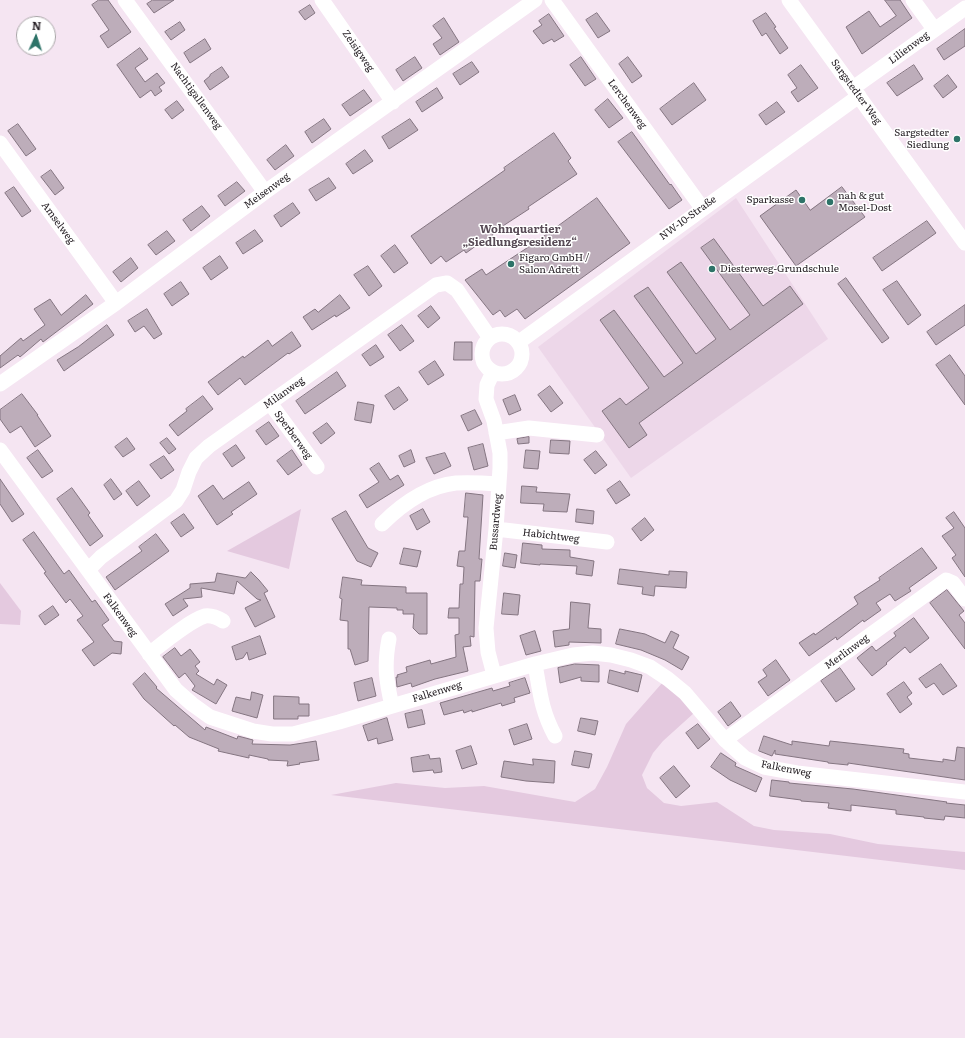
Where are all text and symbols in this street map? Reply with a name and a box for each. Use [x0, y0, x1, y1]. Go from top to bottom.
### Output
north arrow [16, 16, 56, 56]
text: N [32, 17, 42, 33]
street label: Zeisigweg [339, 28, 377, 74]
street label: Lilienweg [886, 29, 932, 67]
street label: Sargstedter Weg [828, 57, 884, 127]
street label: Nachtigallenweg [168, 60, 224, 132]
street label: Lerchenweg [605, 77, 649, 131]
place label: Sargstedter Siedlung [894, 127, 949, 150]
marker: Sargstedter Siedlung [952, 134, 962, 144]
street label: Meisenweg [242, 170, 292, 212]
place label: nah & gut Mosel-Dost [838, 190, 892, 214]
street label: NW-10-Straße [657, 193, 719, 243]
place label: Sparkasse [746, 194, 794, 206]
marker: Sparkasse [797, 195, 807, 205]
marker: nah & gut Mosel-Dost [825, 197, 835, 207]
street label: Amselweg [39, 200, 77, 246]
district label: Wohnquartier „Siedlungsresidenz“ [463, 223, 577, 249]
place label: Figaro GmbH / Salon Adrett [519, 252, 589, 276]
marker: Figaro GmbH / Salon Adrett [506, 259, 516, 269]
place label: Diesterweg-Grundschule [720, 263, 839, 275]
marker: Diesterweg-Grundschule [707, 264, 717, 274]
street label: Milanweg [261, 374, 307, 412]
street label: Sperberweg [271, 408, 315, 462]
street label: Bussardweg [488, 493, 504, 551]
street label: Habichtweg [522, 527, 580, 545]
street label: Falkenweg [100, 591, 140, 639]
street label: Merlinweg [823, 632, 871, 672]
street label: Falkenweg [411, 679, 463, 705]
street label: Falkenweg [760, 758, 812, 780]

